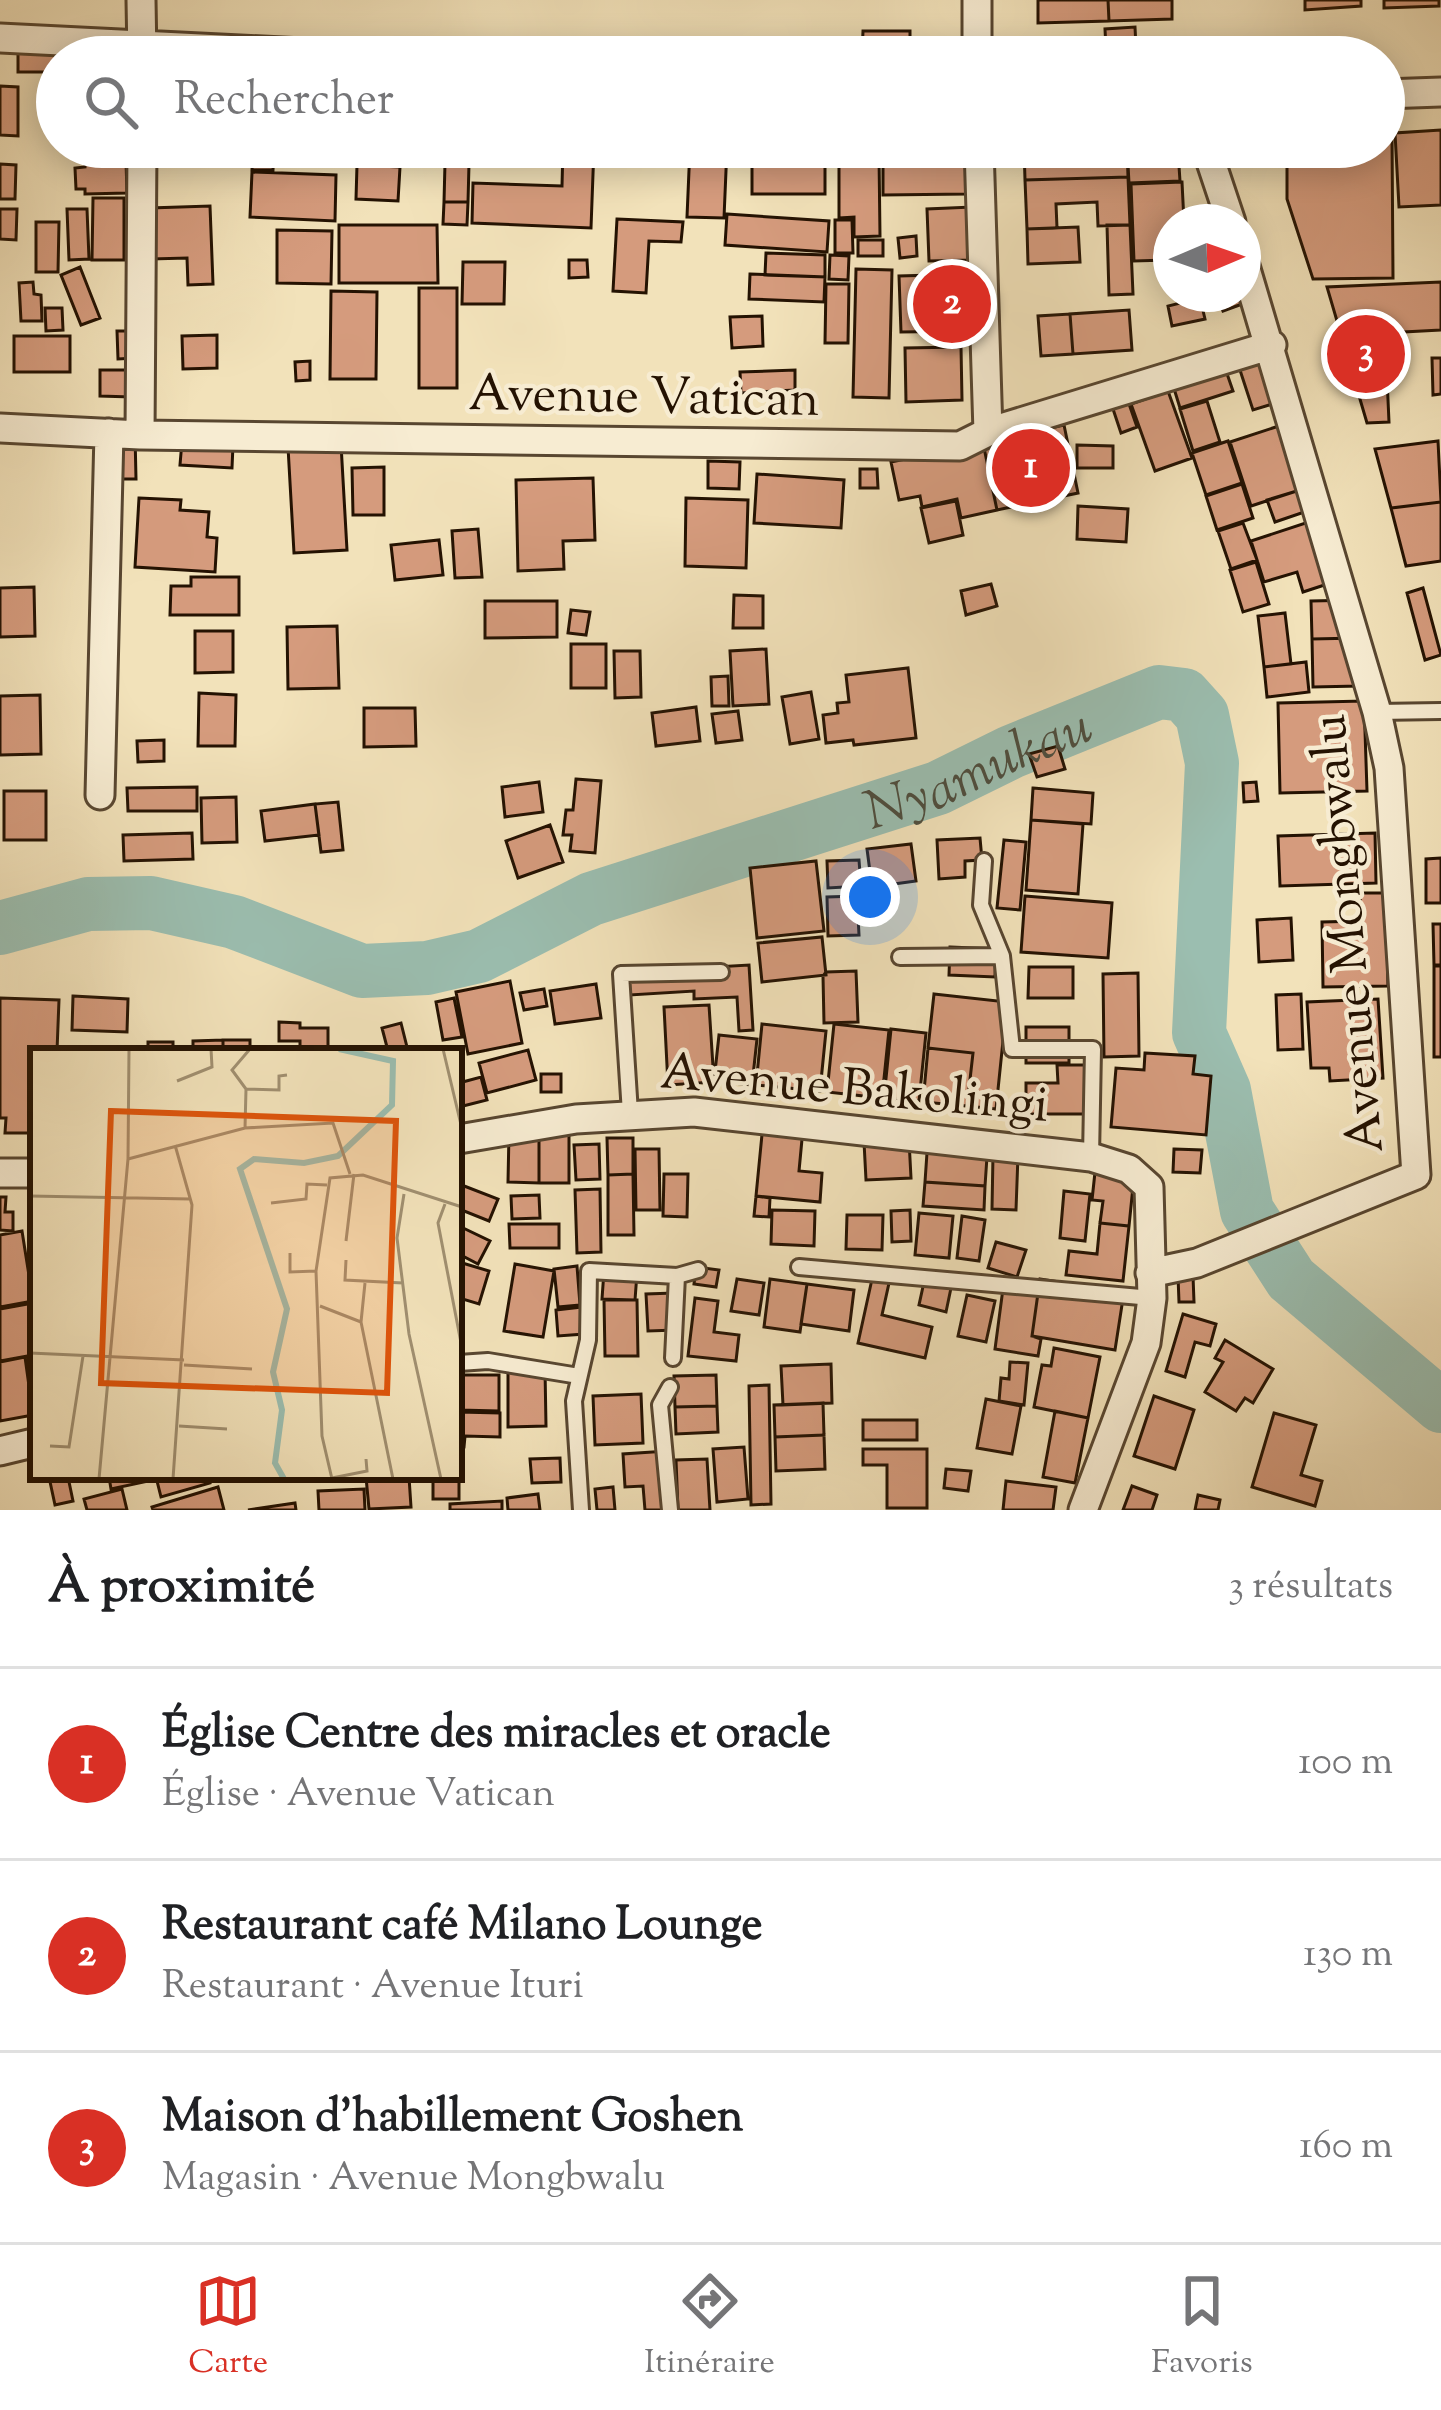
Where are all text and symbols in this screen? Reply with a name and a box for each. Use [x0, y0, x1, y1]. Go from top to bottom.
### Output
search box [36, 36, 1405, 168]
icon: search [78, 69, 144, 135]
text: Rechercher [174, 70, 394, 135]
north arrow [1153, 204, 1261, 312]
pin: 2 [913, 259, 991, 349]
pin: 3 [1327, 309, 1405, 399]
street label: Avenue Vatican [468, 360, 820, 439]
pin: 1 [992, 423, 1070, 513]
water label: Nyamukau [855, 690, 1105, 854]
street label: Avenue Mongbwalu [1295, 711, 1406, 1156]
your location [840, 867, 900, 927]
street label: Avenue Bakolingi [658, 1038, 1052, 1145]
inset map [30, 1048, 462, 1480]
text: À proximité [48, 1552, 315, 1625]
text: 3 résultats [1228, 1560, 1393, 1616]
text: Église Centre des miracles et oracle [162, 1703, 831, 1768]
text: 1 [80, 1736, 94, 1792]
text: 100 m [1298, 1736, 1393, 1792]
text: Église · Avenue Vatican [162, 1768, 555, 1824]
text: Restaurant café Milano Lounge [162, 1895, 762, 1960]
text: 2 [78, 1928, 96, 1984]
text: 130 m [1303, 1928, 1393, 1984]
text: Restaurant · Avenue Ituri [162, 1960, 584, 2016]
text: Maison d'habillement Goshen [162, 2087, 743, 2152]
text: 3 [79, 2120, 95, 2176]
text: 160 m [1299, 2120, 1393, 2176]
text: Magasin · Avenue Mongbwalu [162, 2152, 665, 2208]
tab: Carte [188, 2268, 268, 2388]
tab: Itinéraire [644, 2268, 775, 2388]
tab: Favoris [1151, 2268, 1253, 2388]

